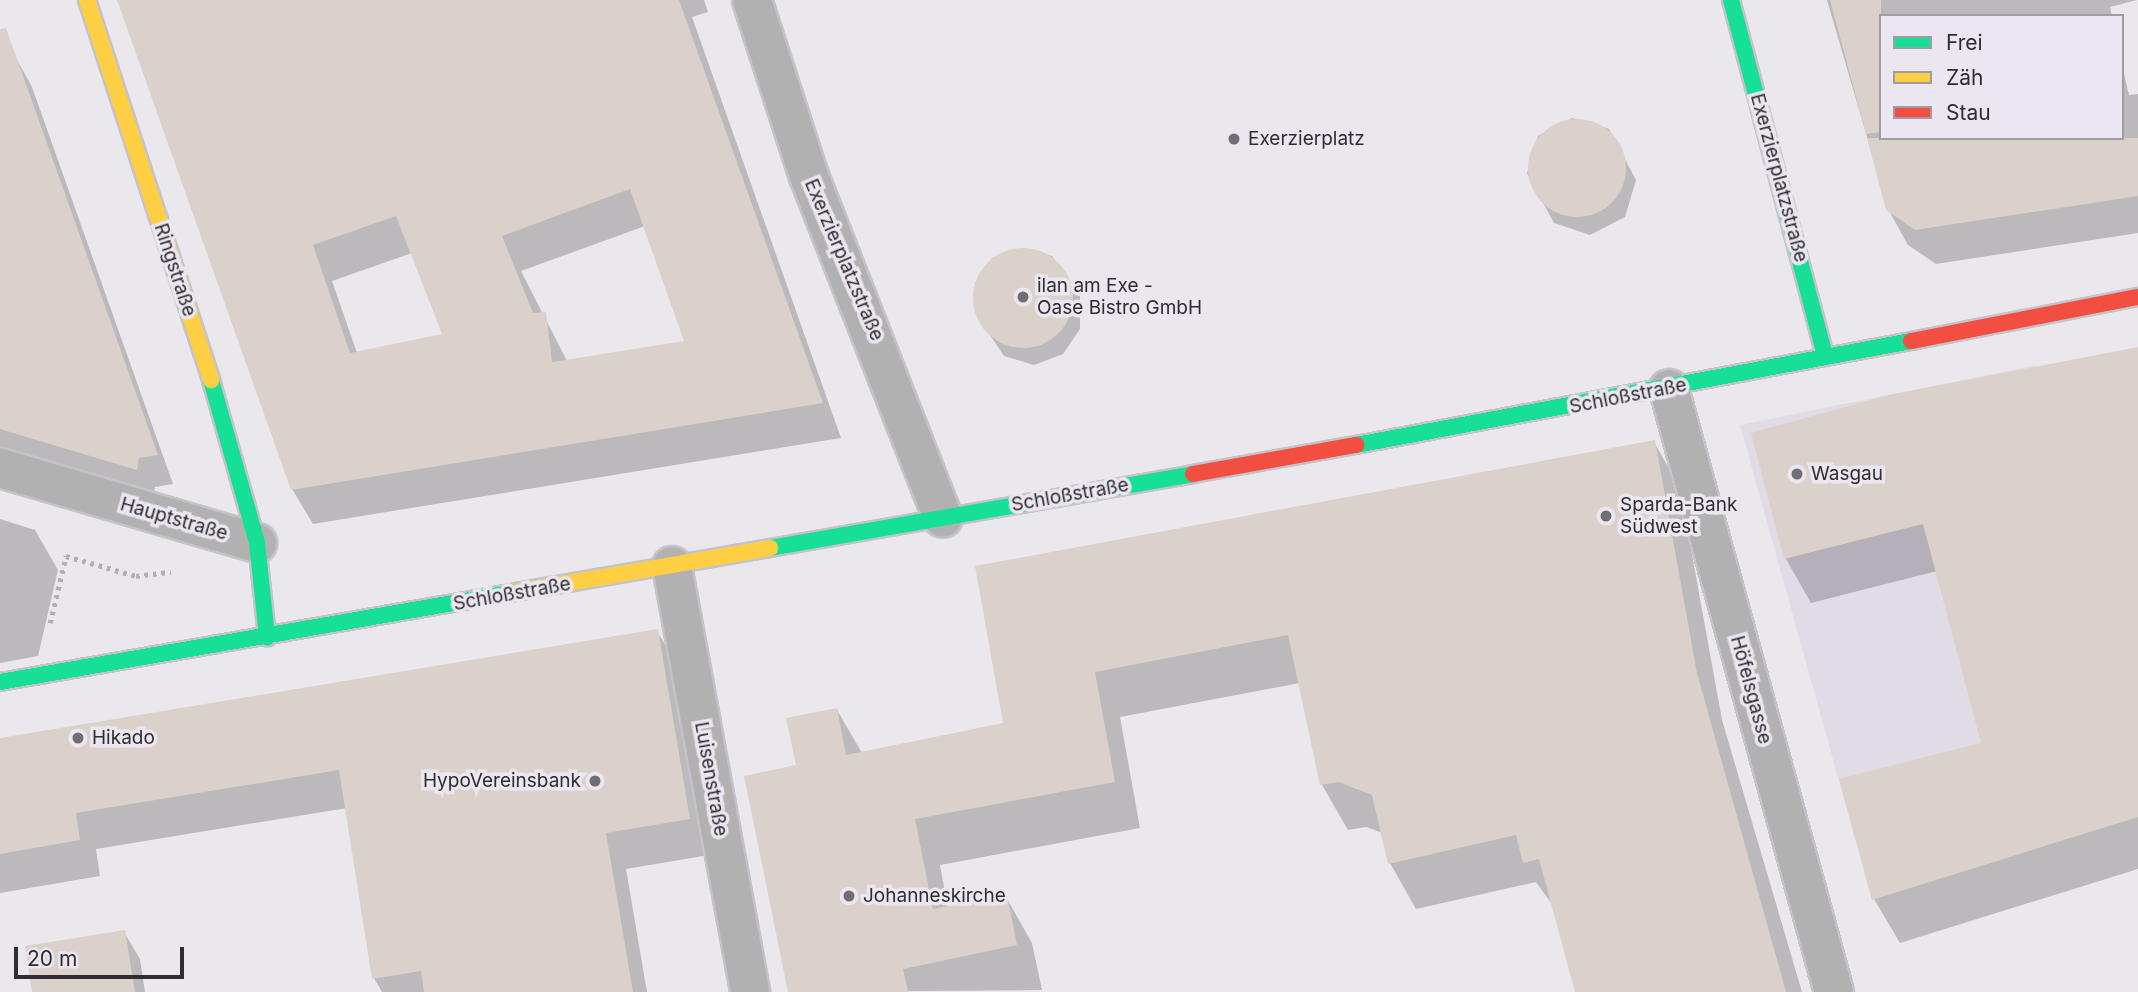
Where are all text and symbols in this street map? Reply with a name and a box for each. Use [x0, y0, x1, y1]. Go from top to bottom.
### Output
legend [1879, 14, 2124, 140]
text: Frei [1946, 30, 1983, 55]
text: Zäh [1946, 65, 1983, 90]
street label: Exerzierplatzstraße [1746, 91, 1812, 265]
text: Stau [1946, 100, 1991, 125]
place label: Exerzierplatz [1248, 128, 1365, 150]
marker: Exerzierplatz [1226, 131, 1242, 147]
street label: Exerzierplatzstraße [800, 176, 888, 344]
street label: Ringstraße [149, 221, 201, 319]
place label: ilan am Exe - Oase Bistro GmbH [1037, 275, 1202, 319]
marker: ilan am Exe - Oase Bistro GmbH [1015, 289, 1031, 305]
street label: Schloßstraße [1567, 373, 1689, 419]
place label: Wasgau [1811, 463, 1883, 485]
marker: Wasgau [1789, 466, 1805, 482]
street label: Schloßstraße [1010, 473, 1130, 517]
street label: Hauptstraße [118, 493, 230, 545]
place label: Sparda-Bank Südwest [1620, 494, 1737, 538]
marker: Sparda-Bank Südwest [1598, 508, 1614, 524]
street label: Schloßstraße [452, 572, 572, 616]
street label: Höfelsgasse [1726, 633, 1776, 747]
street label: Luisenstraße [690, 720, 732, 838]
place label: Hikado [92, 727, 155, 749]
marker: Hikado [70, 730, 86, 746]
place label: HypoVereinsbank [423, 770, 581, 792]
marker: HypoVereinsbank [587, 773, 603, 789]
place label: Johanneskirche [863, 885, 1006, 907]
marker: Johanneskirche [841, 888, 857, 904]
scale bar [18, 932, 187, 976]
text: 20 m [27, 946, 77, 971]

